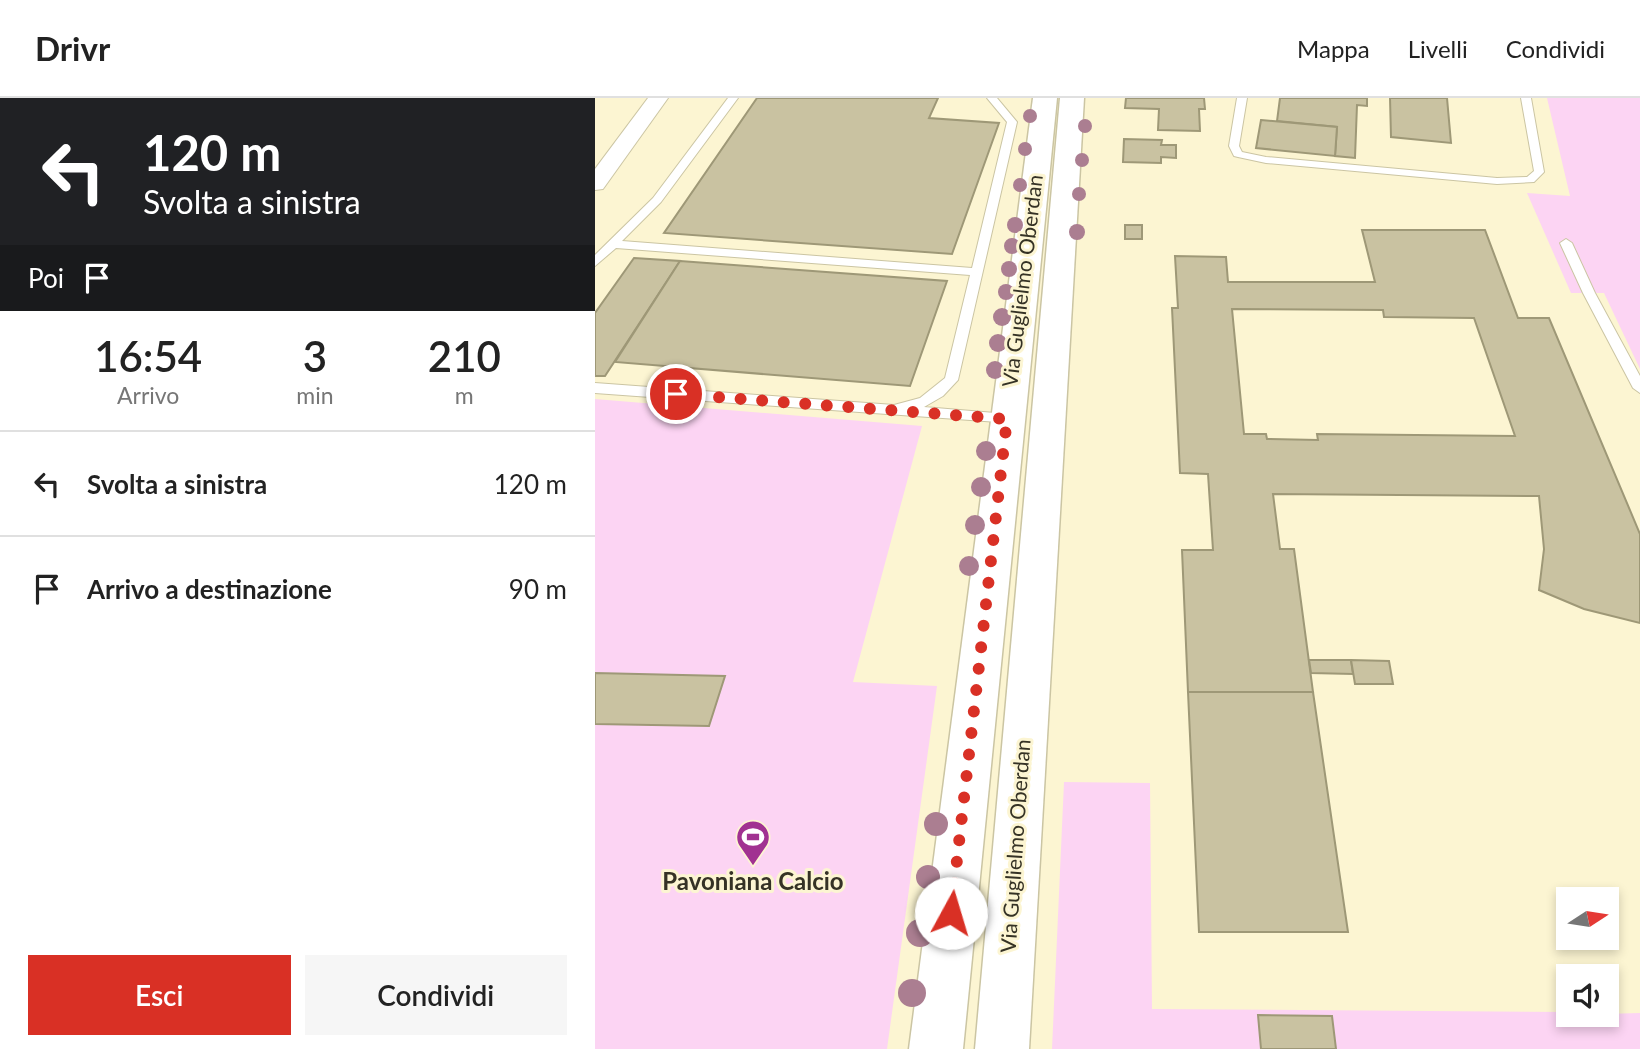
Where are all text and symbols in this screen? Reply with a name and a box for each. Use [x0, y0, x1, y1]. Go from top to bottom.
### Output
text: Drivr [35, 28, 110, 68]
text: Mappa [1297, 34, 1370, 63]
text: Livelli [1408, 34, 1468, 63]
text: Condividi [1506, 34, 1605, 63]
text: 120 m [143, 123, 281, 181]
icon: left [28, 126, 119, 217]
street label: Via Guglielmo Oberdan [996, 173, 1047, 389]
text: Svolta a sinistra [143, 182, 361, 221]
icon: arrive [78, 259, 116, 297]
text: Poi [28, 262, 64, 294]
text: 16:54 [94, 331, 202, 381]
text: 3 [303, 331, 327, 381]
text: 210 [428, 331, 501, 381]
pin [646, 364, 706, 424]
icon: arrive [657, 375, 695, 413]
text: Arrivo [117, 381, 179, 409]
text: min [296, 381, 334, 409]
text: m [455, 381, 474, 409]
icon: left [28, 465, 66, 503]
text: Svolta a sinistra [87, 468, 267, 500]
text: 120 m [494, 468, 567, 500]
icon: arrive [28, 570, 66, 608]
text: Arrivo a destinazione [87, 573, 332, 605]
text: 90 m [509, 573, 567, 605]
street label: Via Guglielmo Oberdan [995, 738, 1034, 954]
sports icon: Pavoniana Calcio [734, 818, 772, 867]
place label: Pavoniana Calcio [662, 866, 844, 895]
position arrow [914, 876, 988, 950]
north arrow [1556, 887, 1619, 950]
map controls [1556, 887, 1619, 1027]
button: Esci [28, 955, 291, 1035]
button: Condividi [305, 955, 567, 1035]
button: sound [1556, 964, 1619, 1027]

